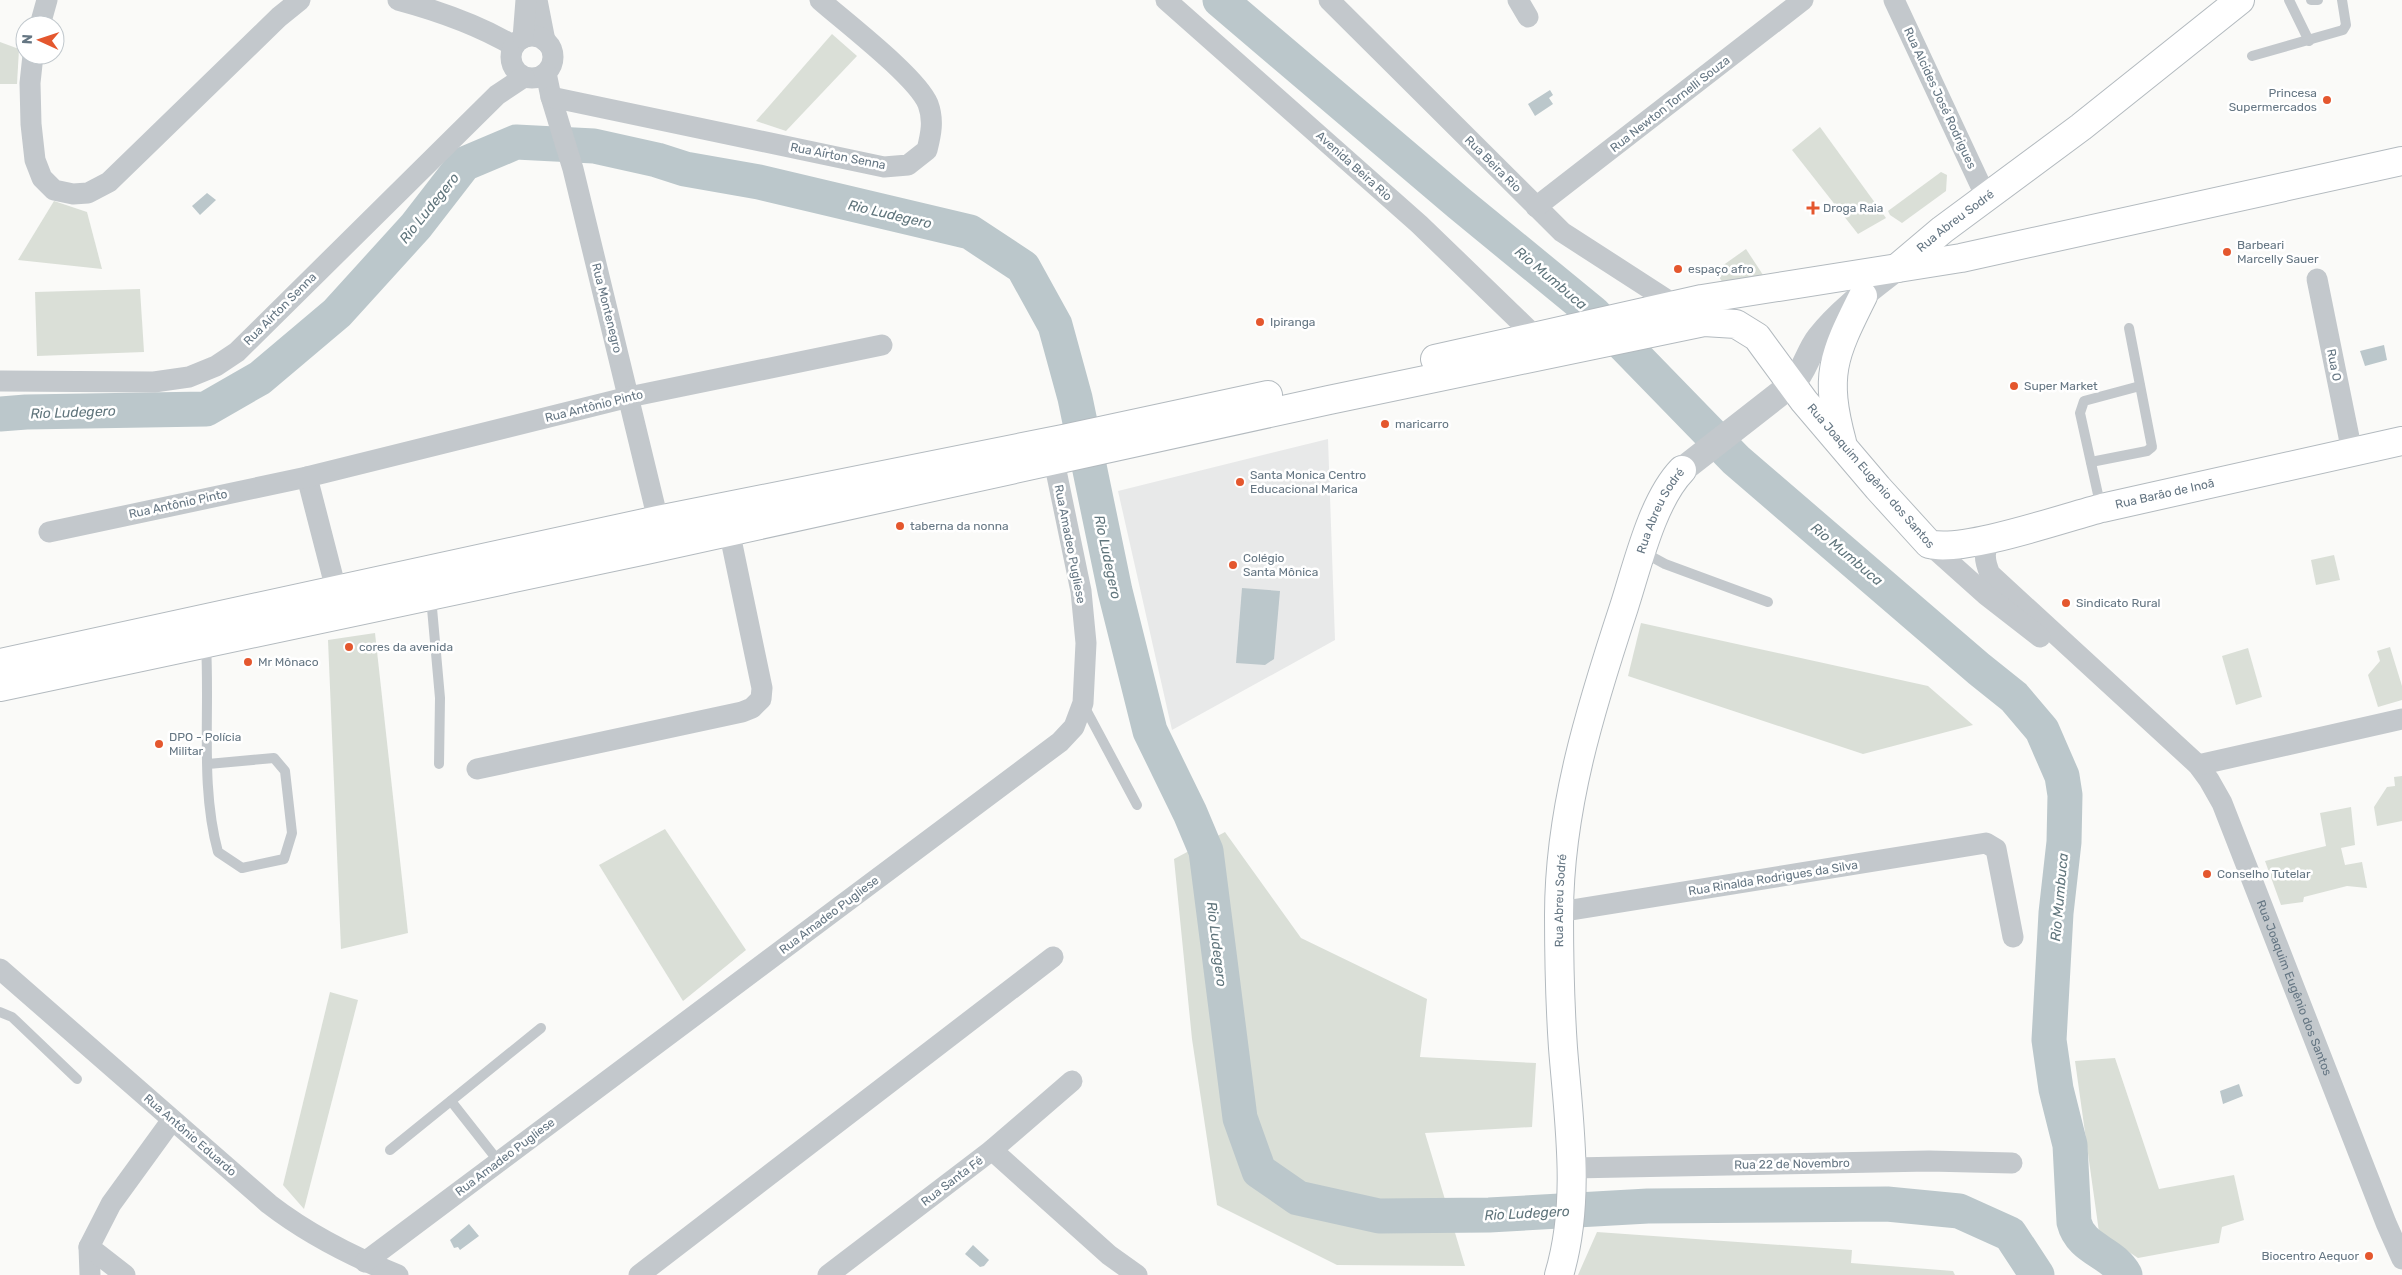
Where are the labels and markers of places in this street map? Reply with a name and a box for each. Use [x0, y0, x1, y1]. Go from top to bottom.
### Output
place label: Princesa Supermercados [2229, 86, 2317, 114]
marker: Princesa Supermercados [2321, 94, 2333, 106]
place label: Droga Raia [1823, 201, 1883, 215]
marker: Droga Raia [1807, 202, 1819, 214]
place label: Barbeari Marcelly Sauer [2237, 238, 2319, 266]
marker: Barbeari Marcelly Sauer [2221, 246, 2233, 258]
place label: espaço afro [1688, 262, 1754, 276]
marker: espaço afro [1672, 263, 1684, 275]
place label: Ipiranga [1270, 315, 1315, 329]
marker: Ipiranga [1254, 316, 1266, 328]
place label: Super Market [2024, 379, 2098, 393]
marker: Super Market [2008, 380, 2020, 392]
place label: maricarro [1395, 417, 1449, 431]
marker: maricarro [1379, 418, 1391, 430]
place label: Santa Monica Centro Educacional Marica [1250, 468, 1366, 496]
marker: Santa Monica Centro Educacional Marica [1234, 476, 1246, 488]
place label: taberna da nonna [910, 519, 1009, 533]
marker: taberna da nonna [894, 520, 906, 532]
place label: Colégio Santa Mônica [1243, 551, 1318, 579]
marker: Colégio Santa Mônica [1227, 559, 1239, 571]
place label: Sindicato Rural [2076, 596, 2161, 610]
marker: Sindicato Rural [2060, 597, 2072, 609]
place label: cores da avenida [359, 640, 453, 654]
marker: cores da avenida [343, 641, 355, 653]
place label: Mr Mônaco [258, 655, 319, 669]
marker: Mr Mônaco [242, 656, 254, 668]
place label: DPO - Polícia Militar [169, 730, 241, 758]
marker: DPO - Polícia Militar [153, 738, 165, 750]
place label: Conselho Tutelar [2217, 867, 2311, 881]
marker: Conselho Tutelar [2201, 868, 2213, 880]
place label: Biocentro Aequor [2262, 1249, 2359, 1263]
marker: Biocentro Aequor [2363, 1250, 2375, 1262]

